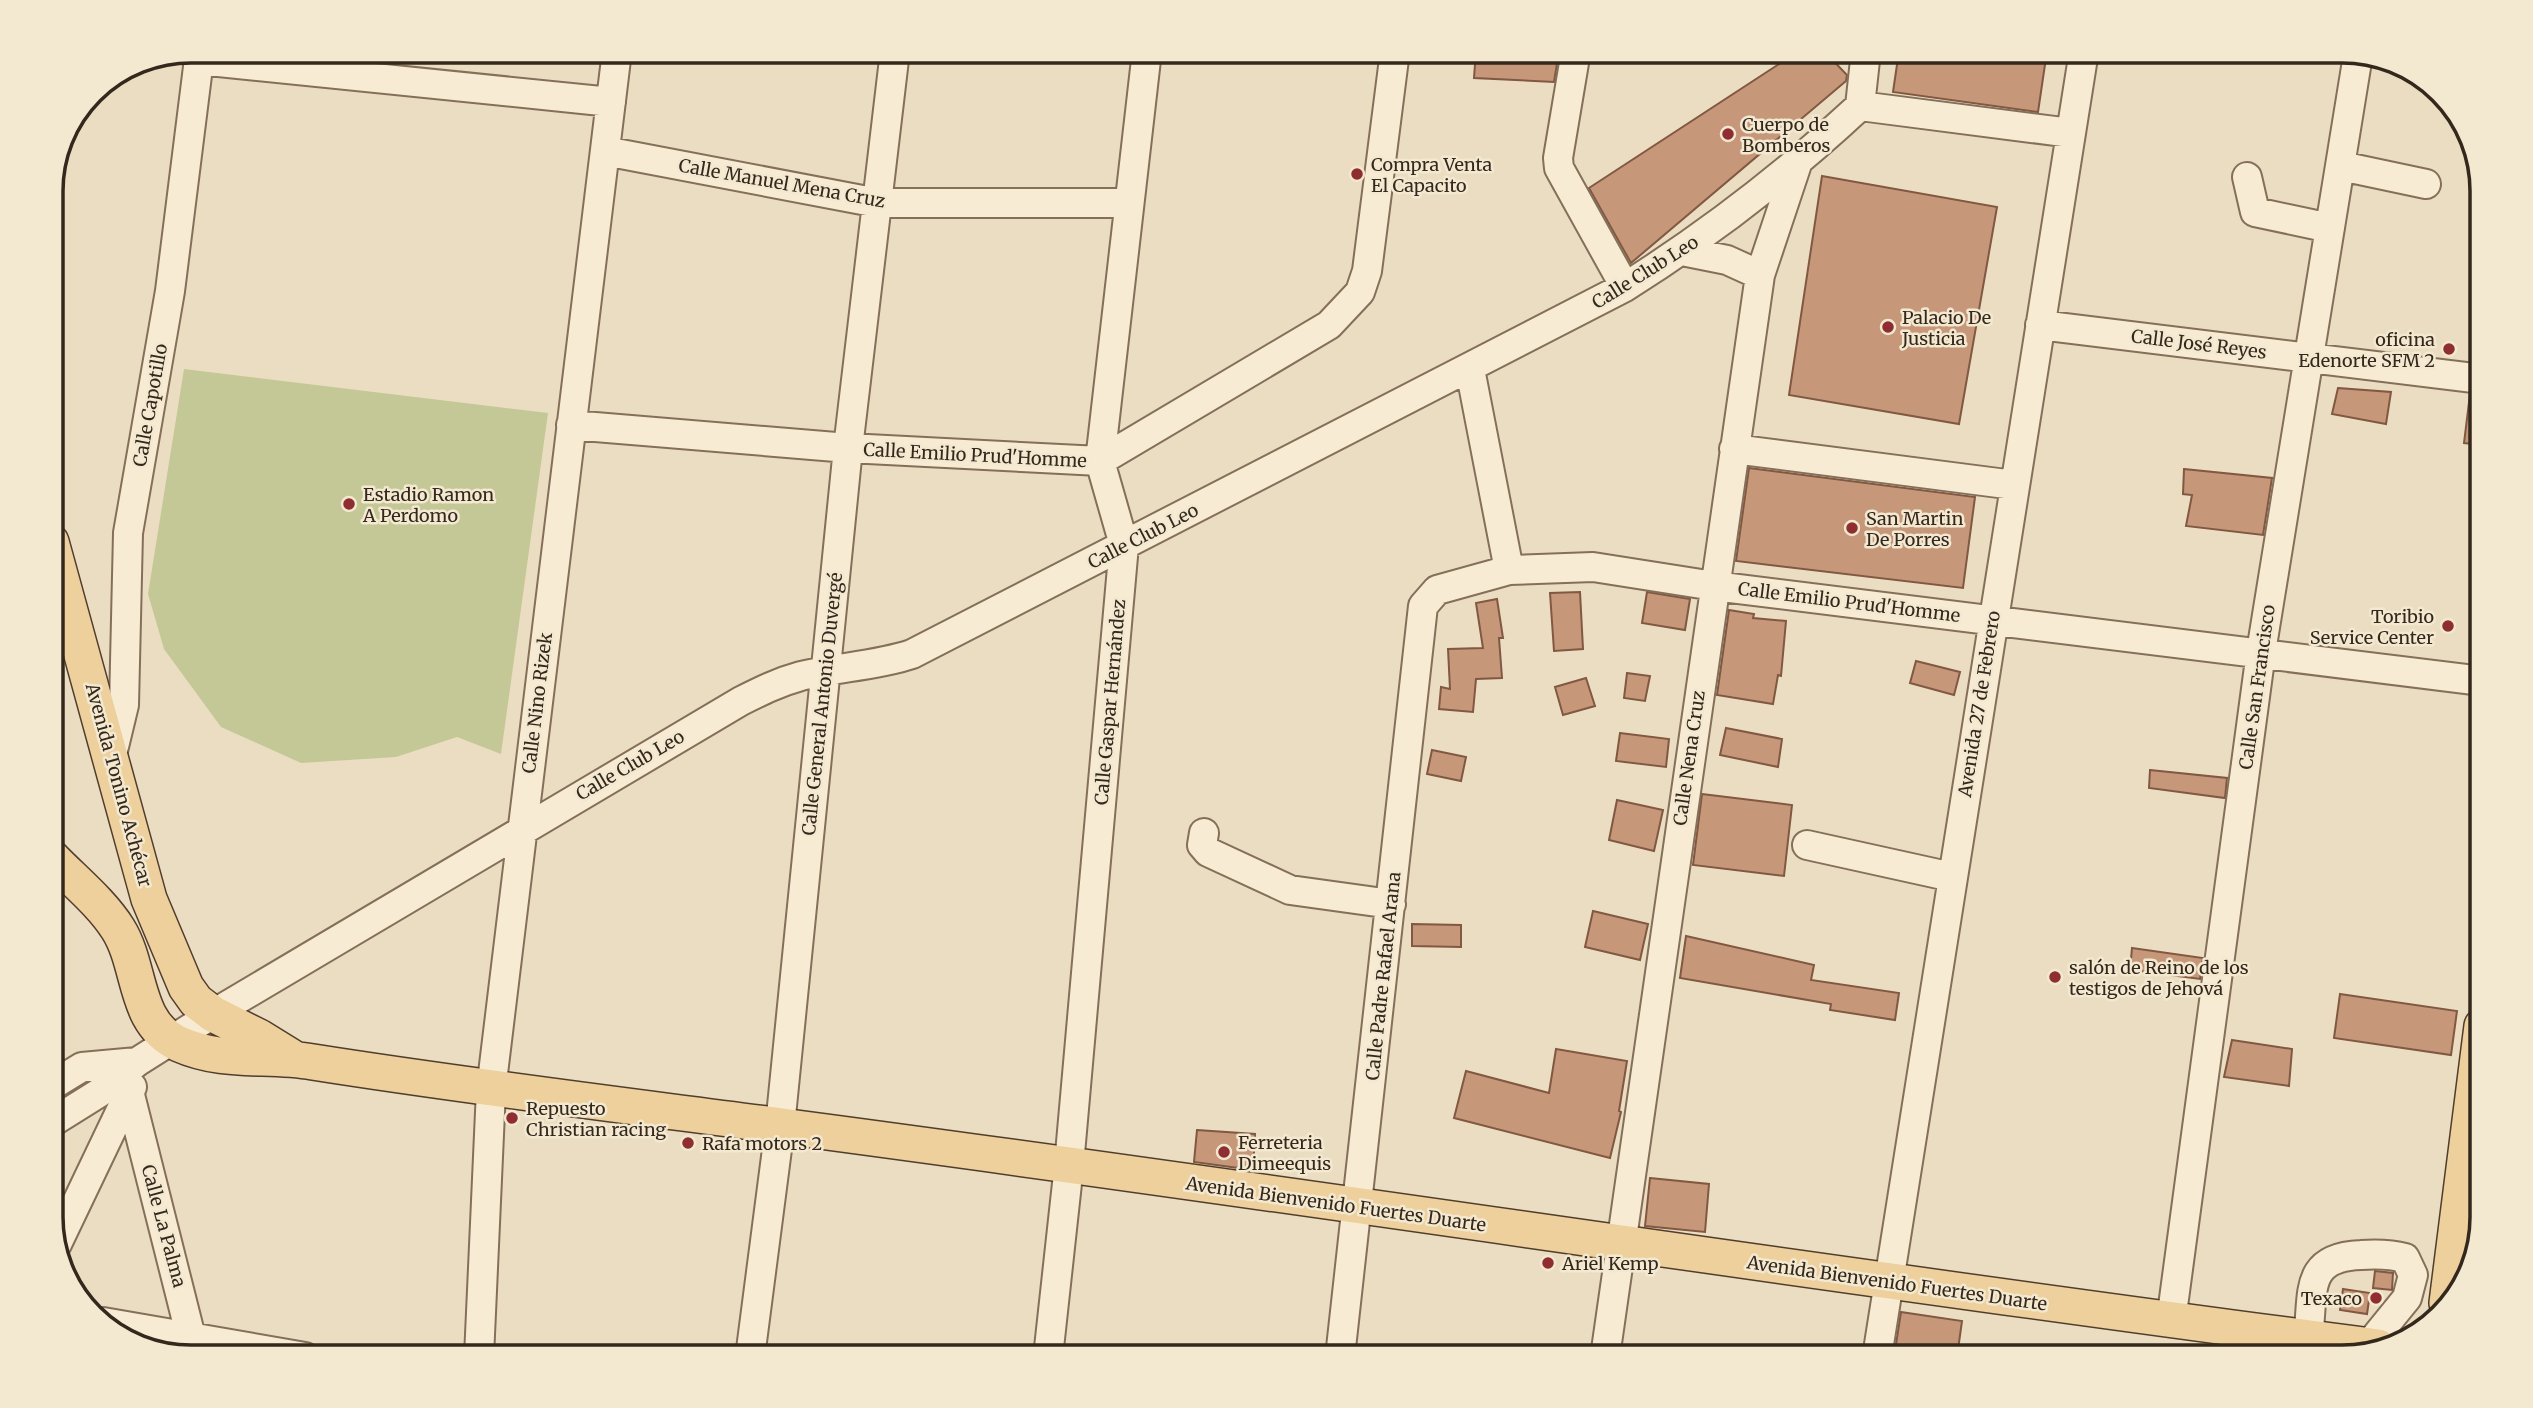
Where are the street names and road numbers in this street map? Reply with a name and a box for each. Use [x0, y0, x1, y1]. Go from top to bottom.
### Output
street label: Calle Manuel Mena Cruz [677, 153, 887, 213]
street label: Calle Club Leo [1588, 230, 1702, 314]
street label: Calle José Reyes [2130, 324, 2268, 364]
street label: Calle Capotillo [128, 342, 172, 468]
street label: Calle Emilio Prud'Homme [863, 438, 1087, 472]
street label: Calle Club Leo [1084, 498, 1202, 574]
street label: Calle General Antonio Duvergé [797, 571, 847, 837]
street label: Calle Emilio Prud'Homme [1737, 577, 1961, 627]
street label: Calle Gaspar Hernández [1090, 598, 1130, 806]
street label: Calle San Francisco [2234, 603, 2280, 771]
street label: Avenida 27 de Febrero [1953, 609, 2005, 800]
street label: Calle Nino Rizek [517, 631, 557, 775]
street label: Avenida Tonino Achécar [80, 680, 157, 889]
street label: Calle Nena Cruz [1668, 689, 1710, 827]
street label: Calle Club Leo [572, 725, 688, 805]
street label: Calle Padre Rafael Arana [1361, 870, 1405, 1081]
street label: Calle La Palma [137, 1162, 192, 1290]
street label: Avenida Bienvenido Fuertes Duarte [1183, 1171, 1488, 1236]
street label: Avenida Bienvenido Fuertes Duarte [1744, 1250, 2049, 1315]

